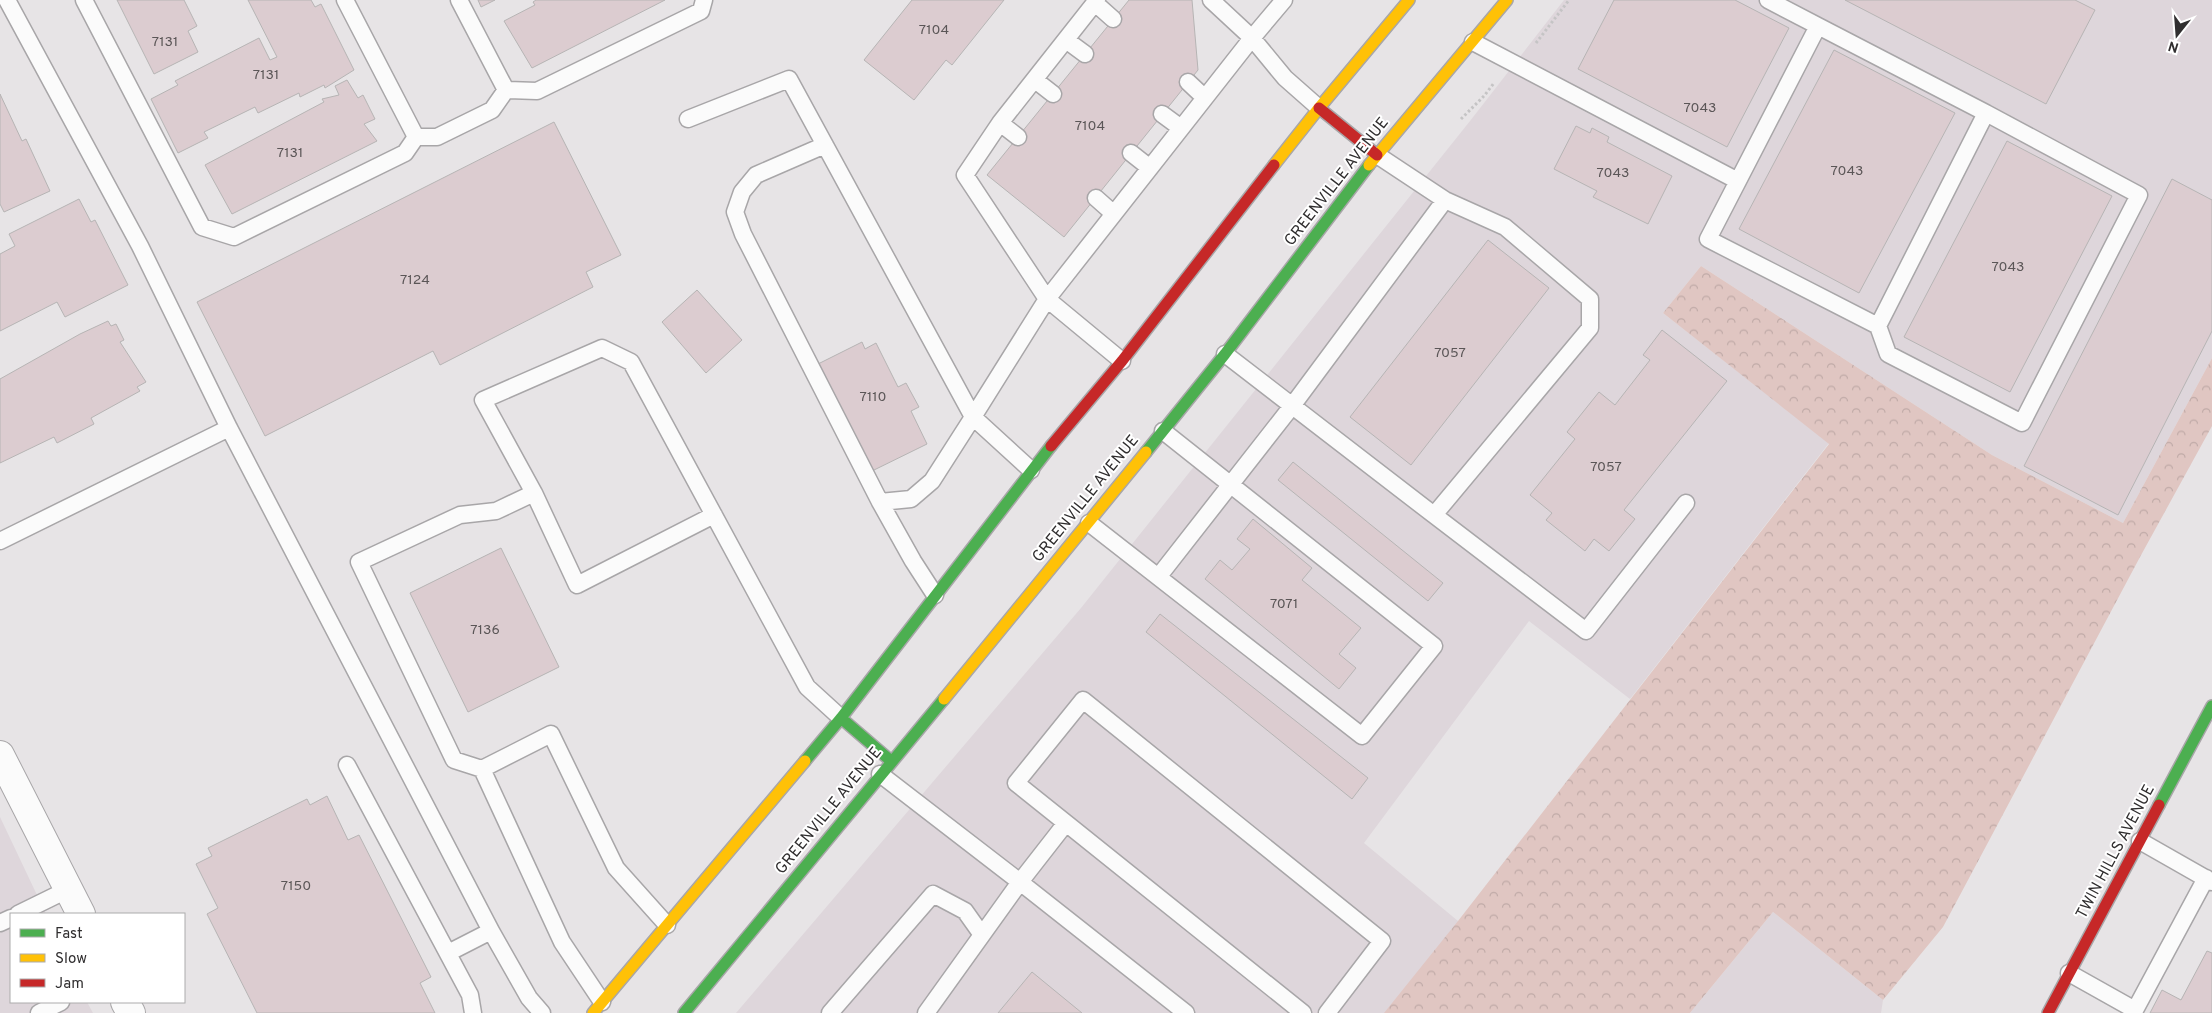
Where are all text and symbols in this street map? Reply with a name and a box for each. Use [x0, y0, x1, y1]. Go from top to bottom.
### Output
north arrow [2152, 10, 2202, 60]
house number: 7104 [919, 22, 949, 39]
house number: 7131 [152, 34, 178, 51]
text: N [2166, 36, 2181, 56]
house number: 7131 [253, 67, 279, 84]
house number: 7043 [1684, 100, 1717, 117]
street label: GREENVILLE AVENUE [1280, 113, 1394, 251]
house number: 7104 [1075, 118, 1105, 135]
house number: 7131 [277, 145, 303, 162]
house number: 7043 [1831, 163, 1864, 180]
house number: 7043 [1597, 165, 1630, 182]
house number: 7043 [1992, 259, 2025, 276]
house number: 7124 [400, 272, 430, 289]
house number: 7057 [1434, 345, 1466, 362]
house number: 7110 [860, 389, 887, 406]
street label: GREENVILLE AVENUE [1028, 431, 1144, 567]
house number: 7057 [1590, 459, 1622, 476]
house number: 7071 [1270, 596, 1298, 613]
house number: 7136 [470, 622, 500, 639]
street label: GREENVILLE AVENUE [771, 743, 887, 879]
street label: TWIN HILLS AVENUE [2072, 781, 2160, 923]
house number: 7150 [281, 878, 311, 895]
legend [10, 913, 185, 1003]
text: Fast [55, 925, 83, 944]
text: Slow [55, 950, 87, 969]
text: Jam [55, 975, 84, 994]

